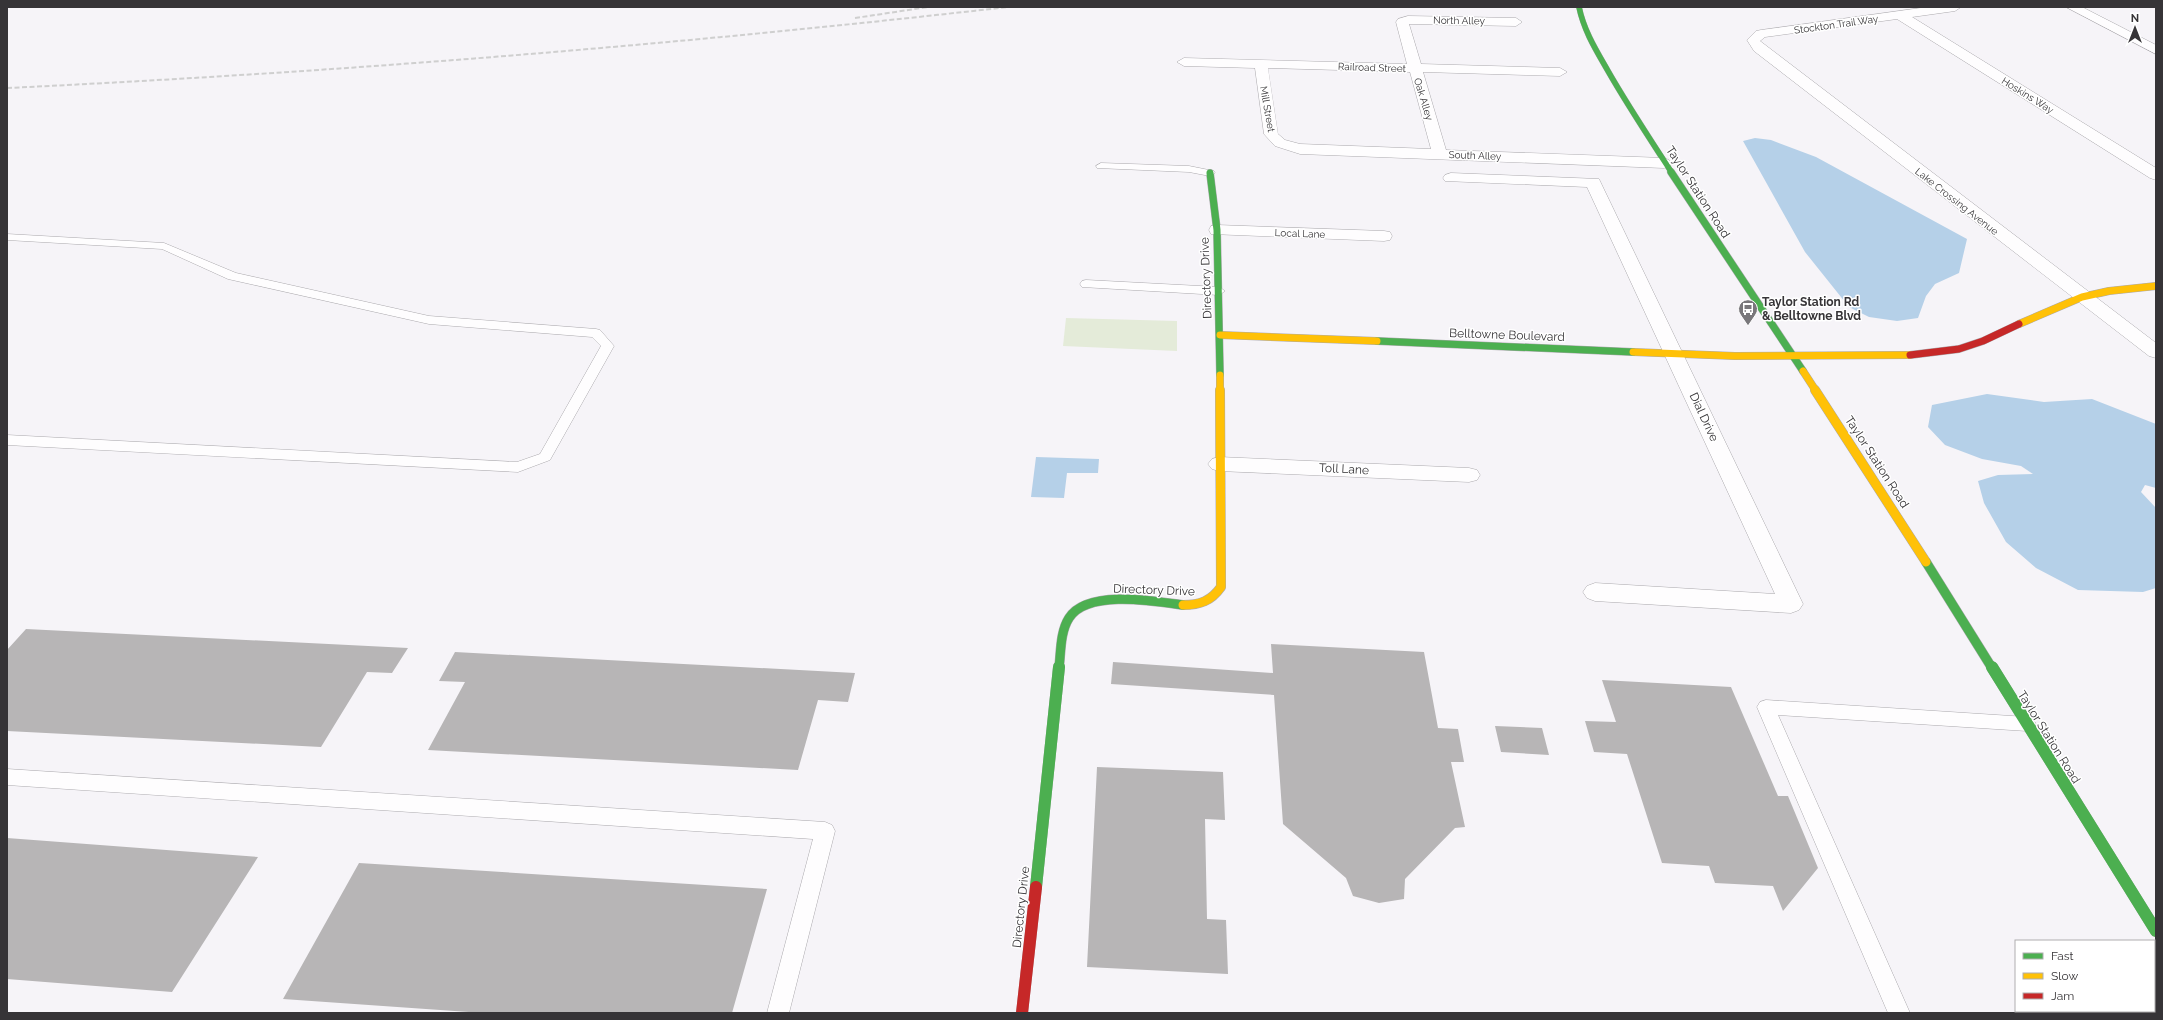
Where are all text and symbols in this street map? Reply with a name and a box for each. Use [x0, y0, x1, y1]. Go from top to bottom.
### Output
north arrow [2115, 8, 2155, 48]
text: N [2131, 12, 2139, 25]
street label: Stockton Trail Way [1793, 13, 1879, 36]
street label: North Alley [1433, 15, 1486, 26]
street label: Railroad Street [1338, 61, 1407, 74]
street label: Hoskins Way [2000, 75, 2056, 116]
street label: Oak Alley [1412, 77, 1435, 122]
street label: Mill Street [1258, 85, 1277, 134]
street label: Taylor Station Road [1663, 143, 1733, 241]
street label: South Alley [1448, 149, 1502, 162]
street label: Lake Crossing Avenue [1913, 166, 2000, 237]
street label: Local Lane [1275, 227, 1326, 240]
street label: Directory Drive [1198, 237, 1214, 319]
place label: Taylor Station Rd & Belltowne Blvd [1762, 295, 1861, 323]
bus stop icon: Taylor Station Rd & Belltowne Blvd [1737, 298, 1759, 326]
street label: Belltowne Boulevard [1449, 326, 1565, 344]
street label: Dial Drive [1687, 390, 1721, 444]
street label: Taylor Station Road [1842, 413, 1912, 511]
street label: Toll Lane [1319, 461, 1369, 477]
street label: Directory Drive [1113, 582, 1195, 598]
street label: Taylor Station Road [2015, 688, 2083, 786]
street label: Directory Drive [1010, 865, 1032, 949]
legend [2015, 940, 2155, 1012]
text: Fast [2051, 949, 2074, 963]
text: Slow [2051, 969, 2078, 983]
text: Jam [2051, 989, 2074, 1003]

